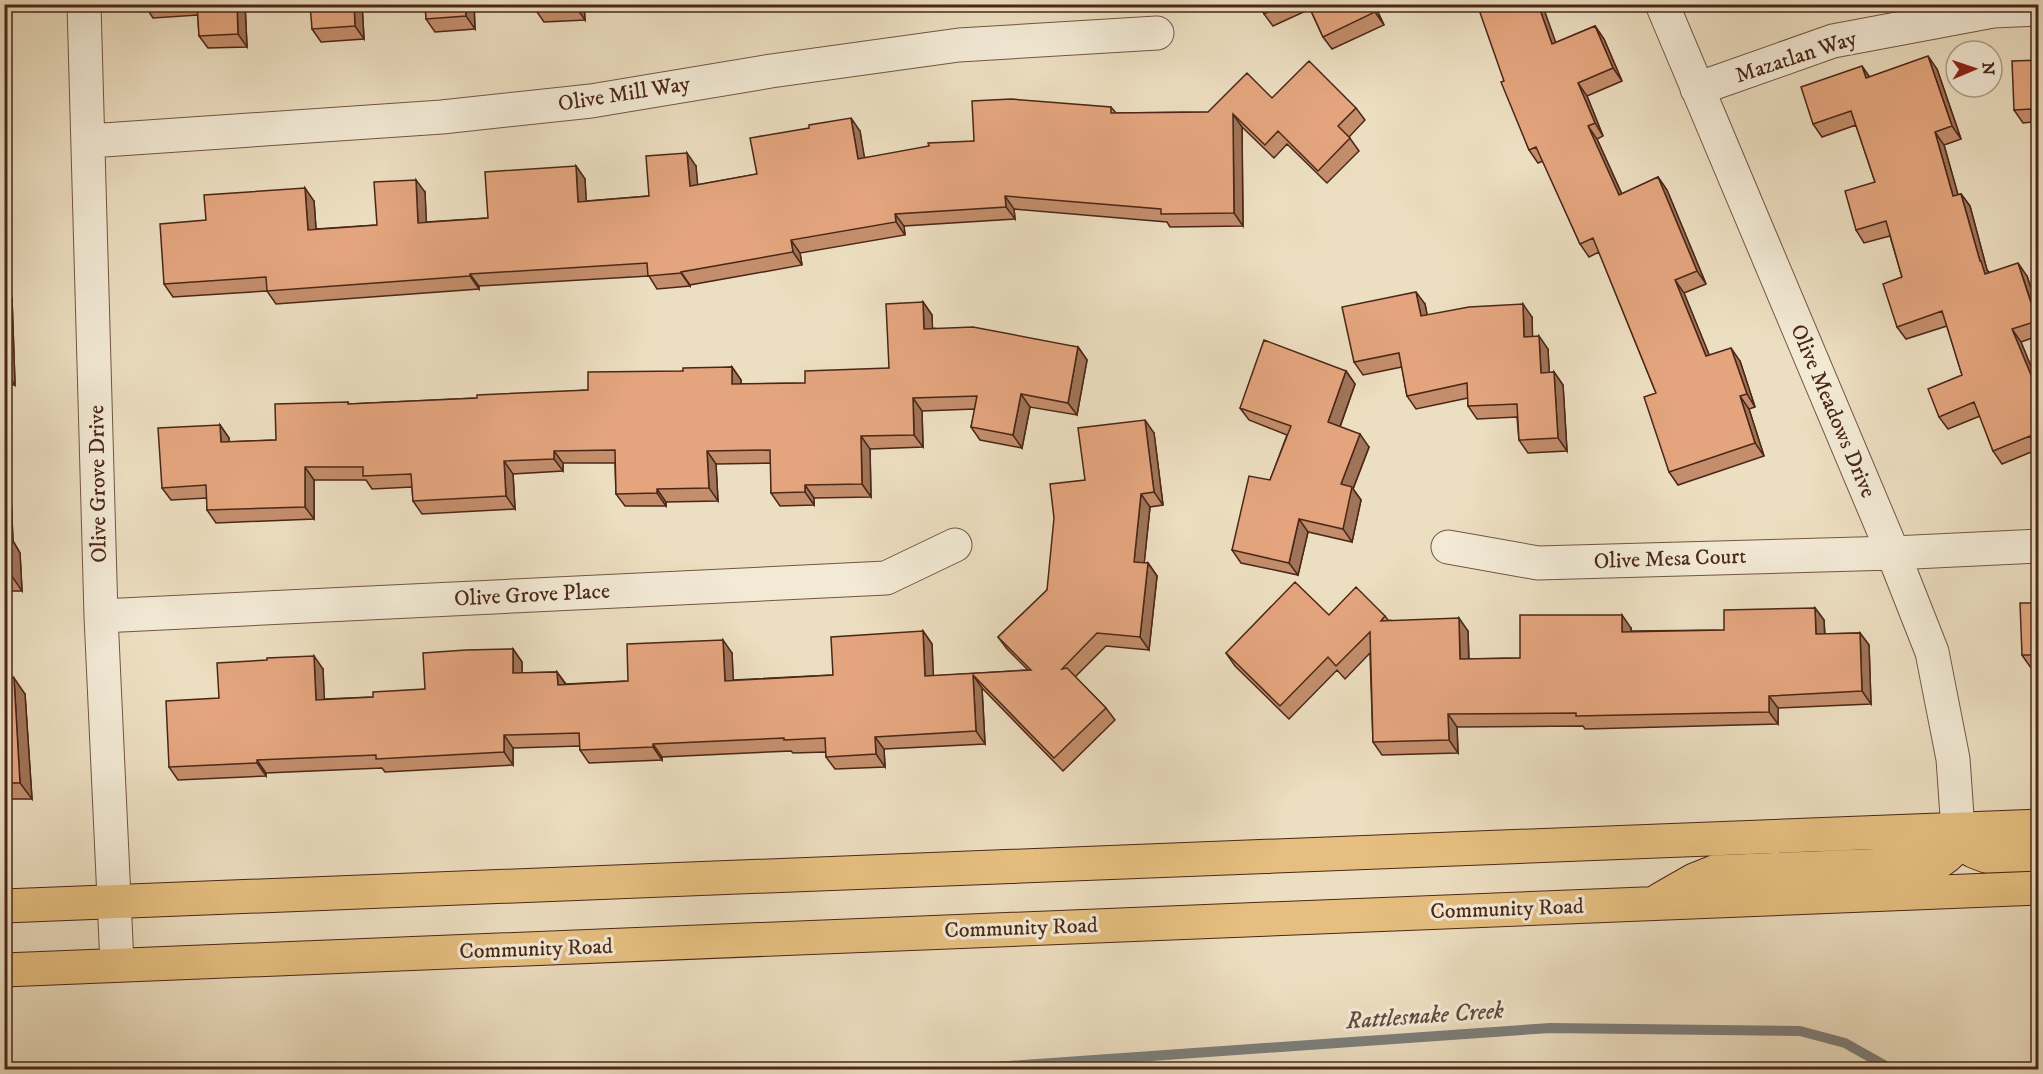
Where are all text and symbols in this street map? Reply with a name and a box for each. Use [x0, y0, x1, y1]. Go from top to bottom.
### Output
street label: Mazatlan Way [1732, 25, 1861, 89]
north arrow [1944, 39, 2004, 99]
text: N [1978, 62, 1998, 75]
street label: Olive Mill Way [556, 70, 693, 118]
street label: Olive Meadows Drive [1784, 320, 1882, 502]
street label: Olive Grove Drive [83, 405, 113, 563]
street label: Olive Mesa Court [1593, 543, 1747, 575]
street label: Olive Grove Place [453, 577, 611, 613]
street label: Community Road [1430, 893, 1584, 925]
street label: Community Road [944, 912, 1098, 944]
street label: Community Road [459, 933, 613, 965]
water label: Rattlesnake Creek [1344, 996, 1505, 1037]

